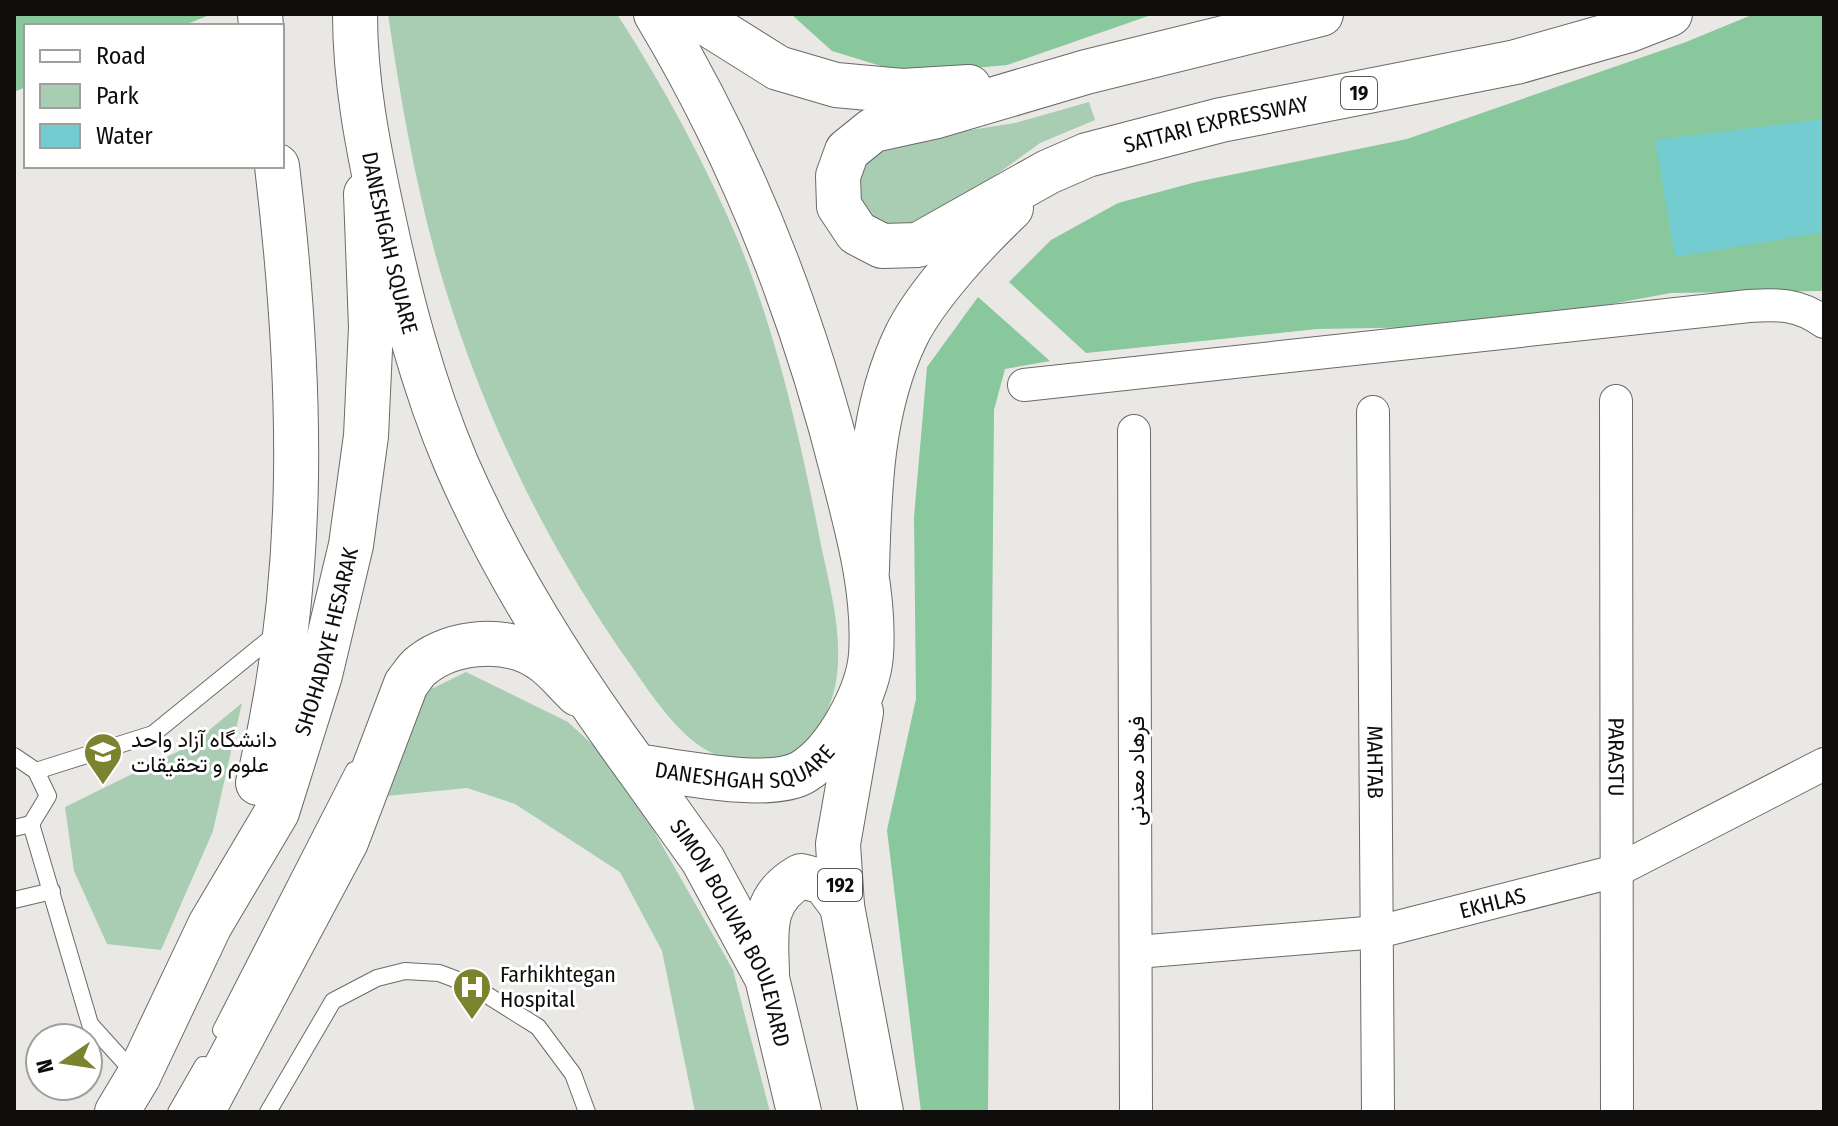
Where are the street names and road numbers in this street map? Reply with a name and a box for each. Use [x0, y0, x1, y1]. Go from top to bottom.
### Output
road number: 19 [1341, 77, 1377, 109]
street label: SATTARI EXPRESSWAY [1121, 90, 1311, 158]
street label: DANESHGAH SQUARE [356, 150, 424, 337]
street label: SHOHADAYE HESARAK [288, 544, 364, 739]
street label: فرهاد معدنی [1123, 716, 1150, 826]
street label: PARASTU [1603, 718, 1630, 796]
street label: MAHTAB [1362, 725, 1389, 799]
street label: DANESHGAH SQUARE [653, 739, 840, 794]
street label: SIMON BOLIVAR BOULEVARD [665, 814, 796, 1049]
road number: 192 [818, 869, 862, 901]
street label: EKHLAS [1456, 881, 1529, 924]

